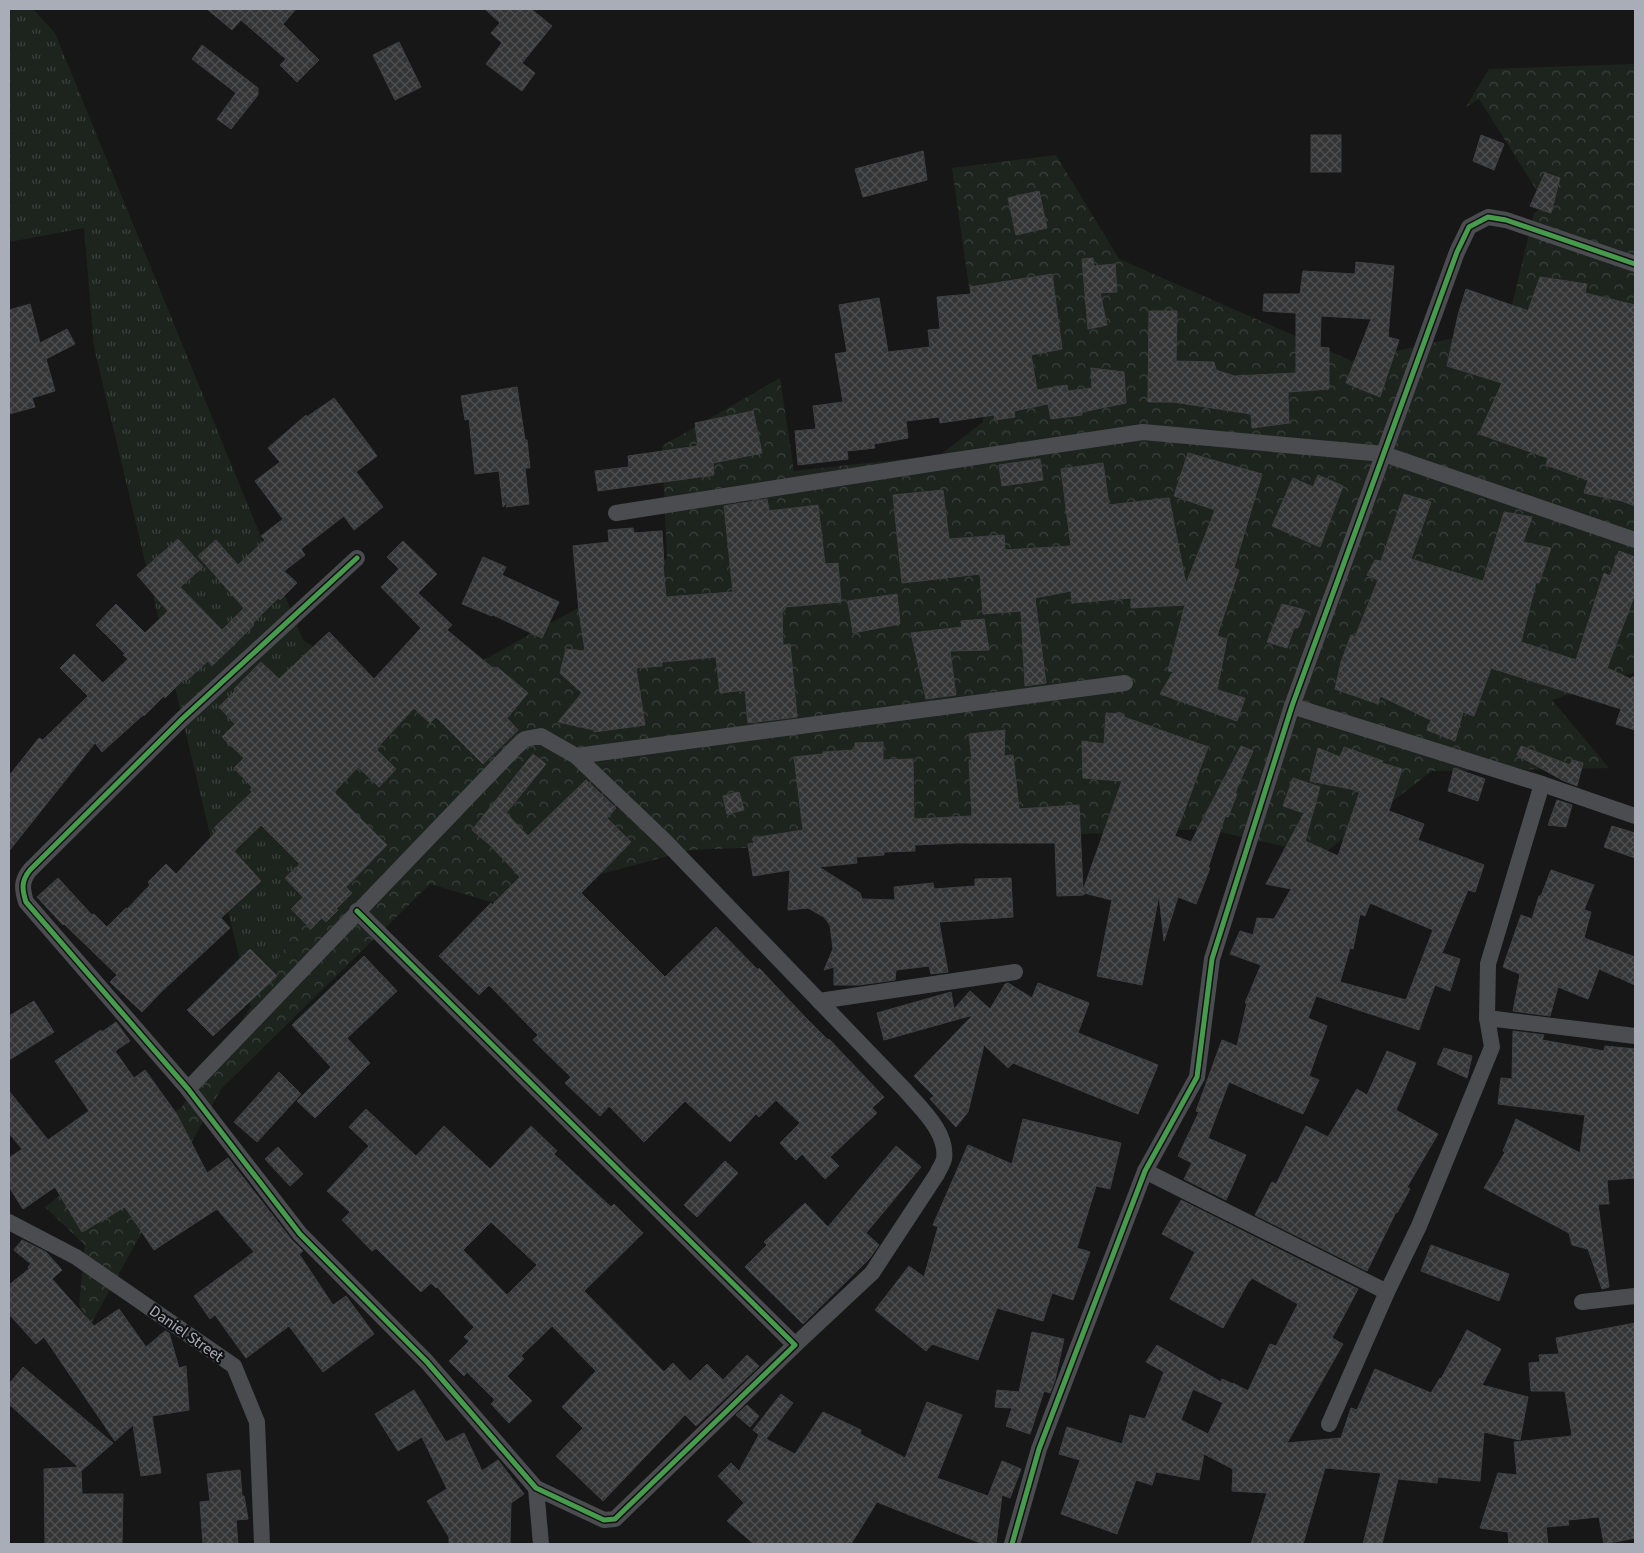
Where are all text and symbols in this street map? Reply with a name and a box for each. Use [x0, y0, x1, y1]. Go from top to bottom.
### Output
street label: Daniel Street [145, 1300, 228, 1368]

